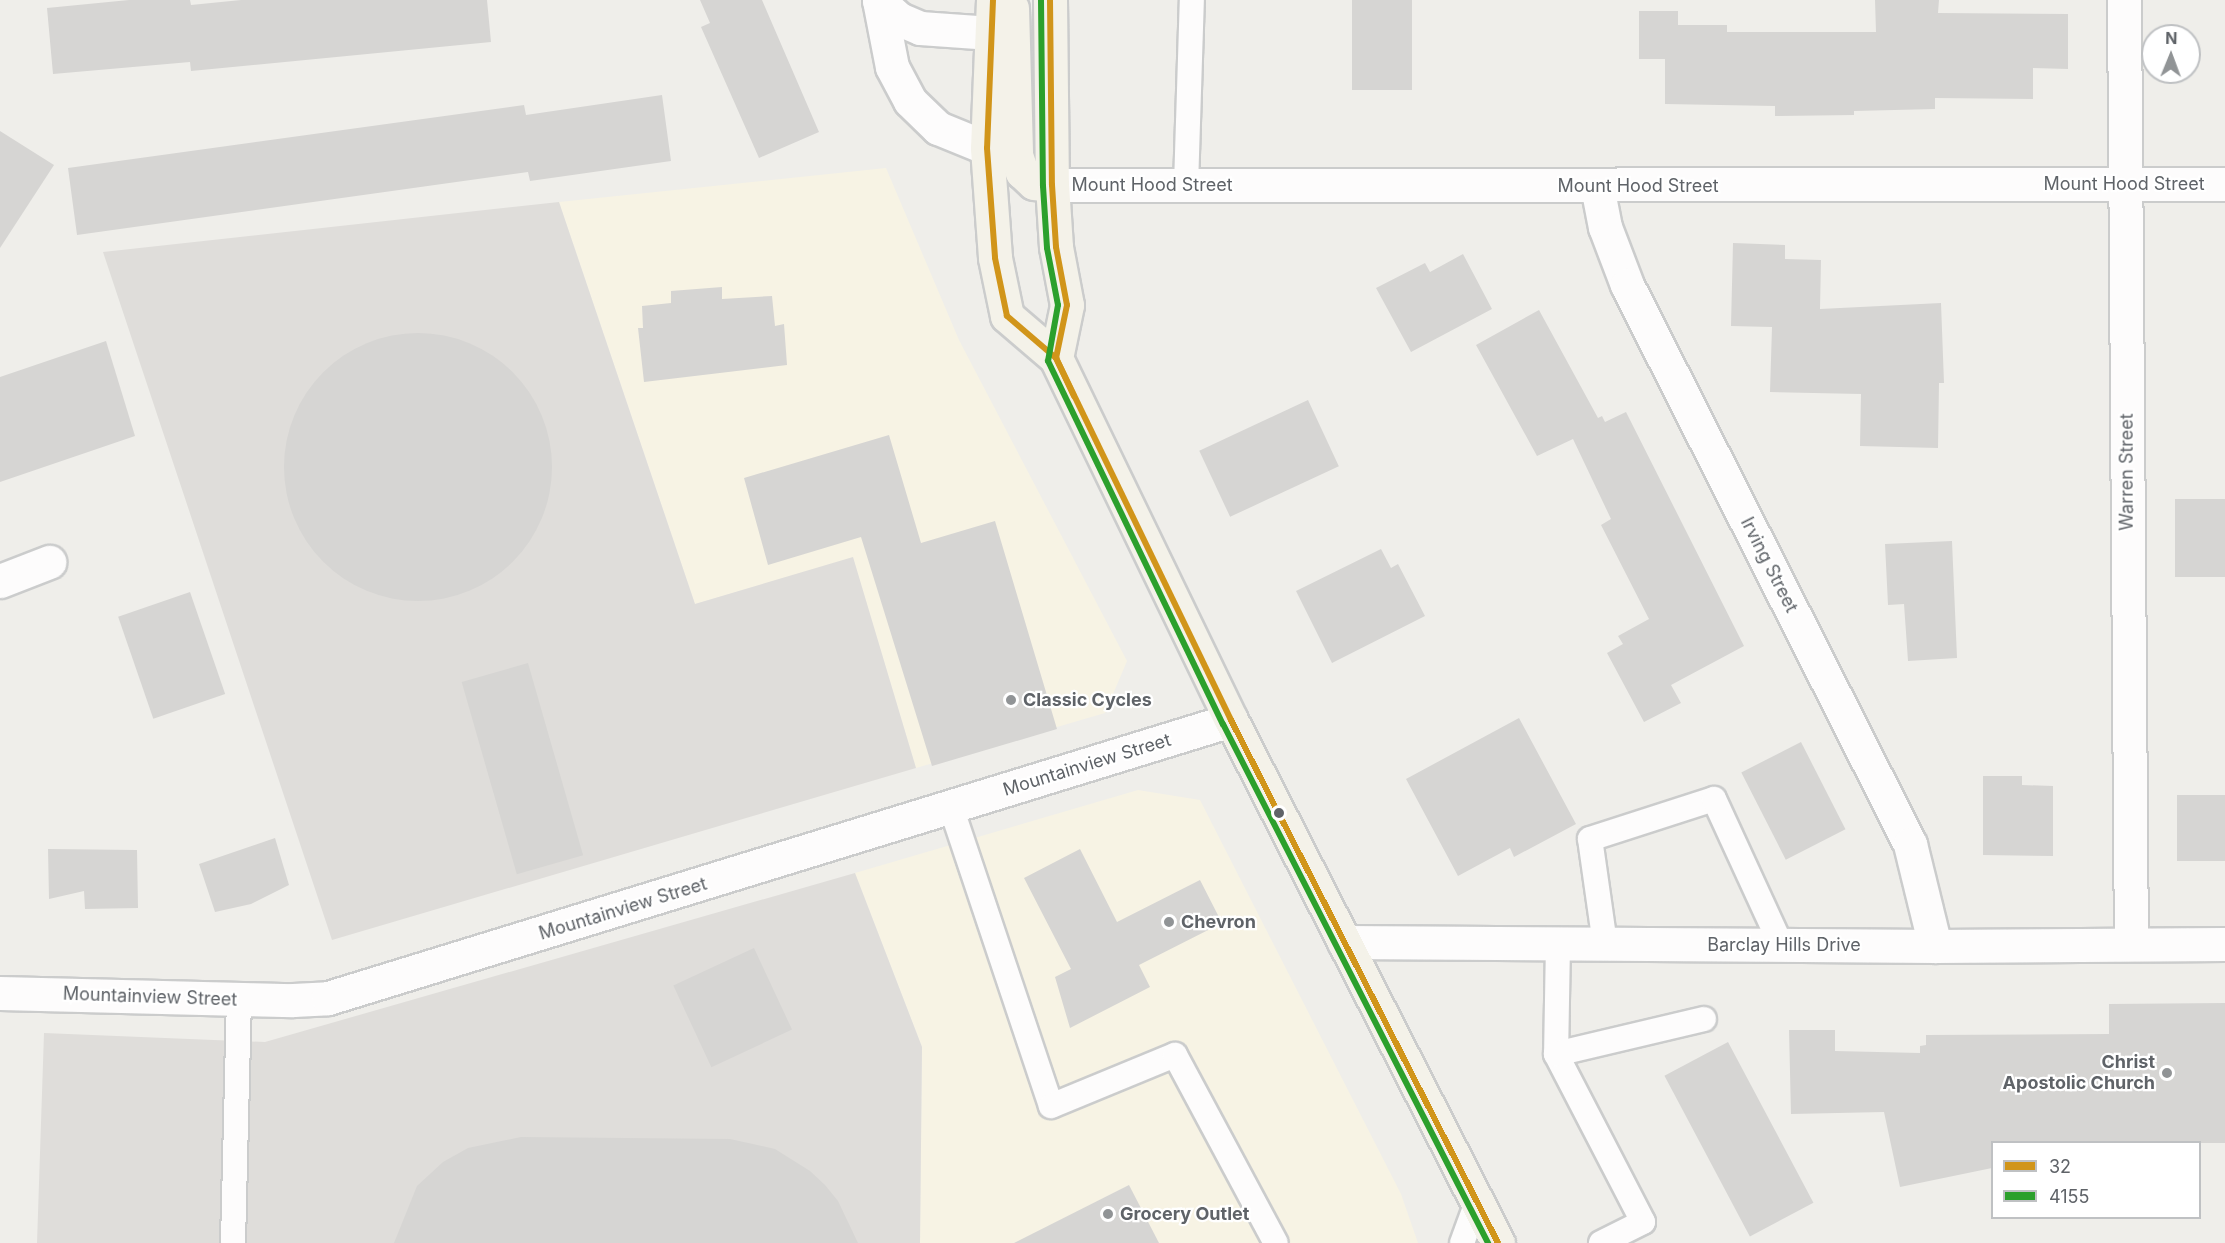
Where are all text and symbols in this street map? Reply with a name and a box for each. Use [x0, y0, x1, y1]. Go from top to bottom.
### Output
north arrow [2141, 24, 2201, 84]
text: N [2165, 28, 2178, 48]
street label: Mount Hood Street [2043, 173, 2205, 195]
street label: Mount Hood Street [1071, 174, 1233, 196]
street label: Mount Hood Street [1557, 175, 1719, 197]
street label: Warren Street [2116, 413, 2138, 531]
street label: Irving Street [1736, 514, 1802, 616]
place label: Classic Cycles [1023, 689, 1152, 711]
marker: Classic Cycles [1004, 693, 1018, 707]
street label: Mountainview Street [1000, 729, 1174, 801]
unlabelled marker [1273, 807, 1285, 819]
street label: Mountainview Street [536, 873, 710, 945]
place label: Chevron [1181, 911, 1256, 933]
marker: Chevron [1162, 915, 1176, 929]
street label: Barclay Hills Drive [1707, 934, 1861, 956]
street label: Mountainview Street [62, 983, 238, 1011]
place label: Christ Apostolic Church [2003, 1052, 2155, 1094]
marker: Christ Apostolic Church [2160, 1066, 2174, 1080]
legend [1991, 1141, 2201, 1219]
text: 32 [2049, 1156, 2071, 1177]
text: 4155 [2049, 1186, 2089, 1207]
place label: Grocery Outlet [1120, 1203, 1249, 1225]
marker: Grocery Outlet [1101, 1207, 1115, 1221]

